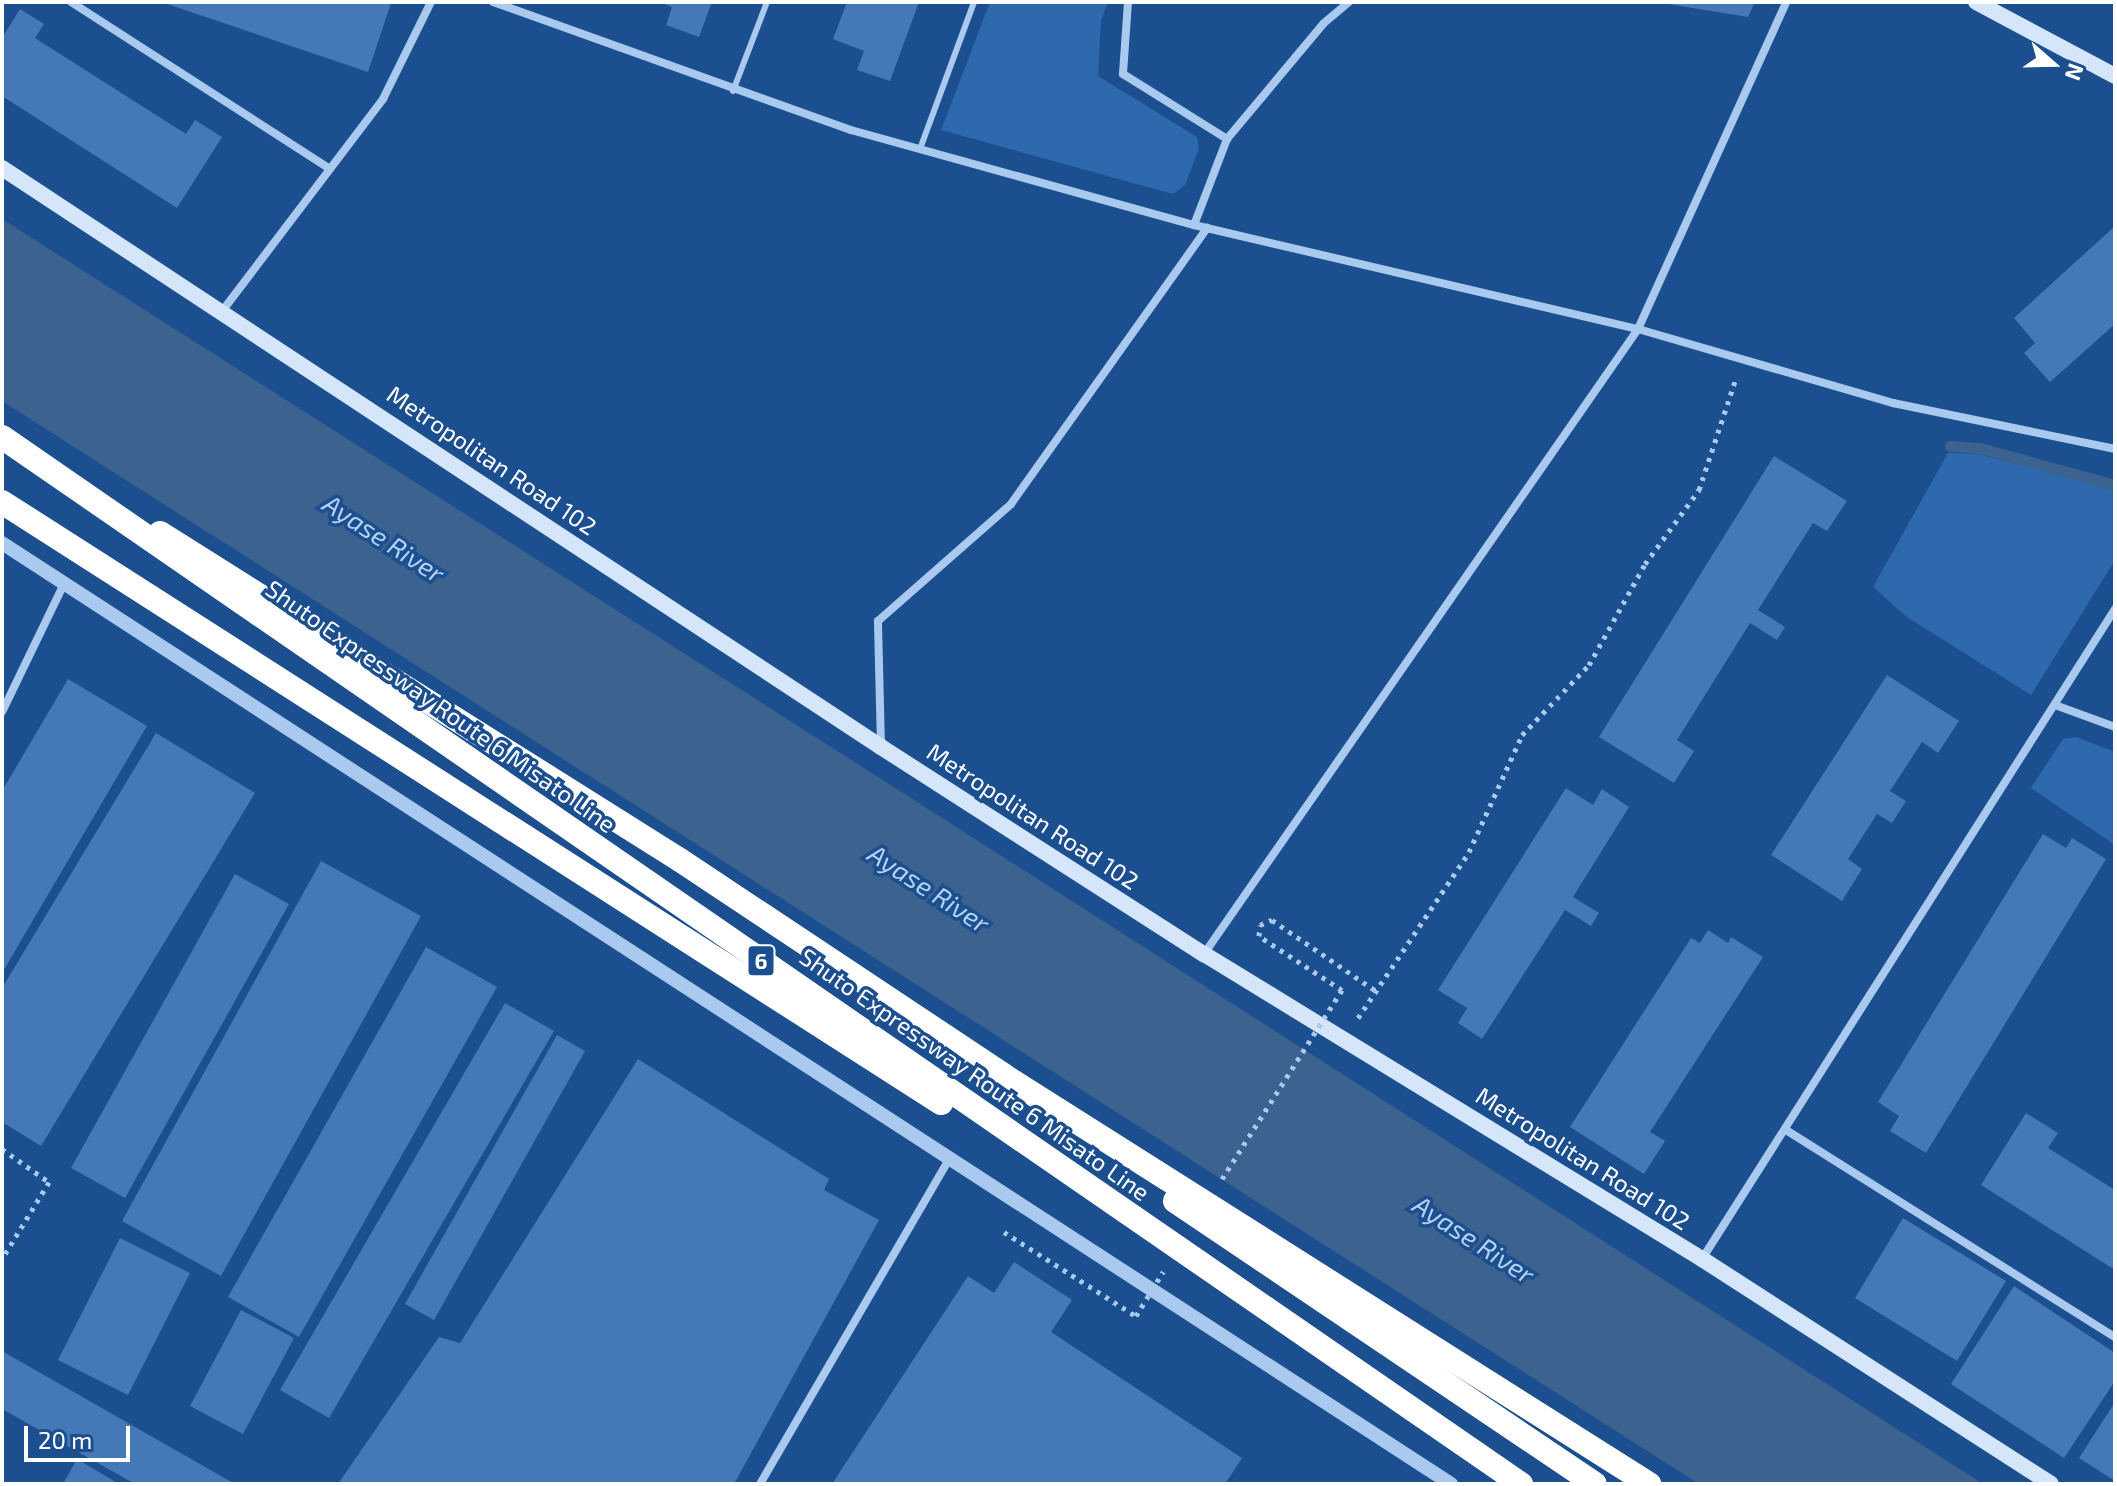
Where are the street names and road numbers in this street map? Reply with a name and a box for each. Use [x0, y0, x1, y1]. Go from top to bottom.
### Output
street label: Metropolitan Road 102 [382, 379, 602, 541]
street label: Shuto Expressway Route 6 Misato Line [260, 574, 622, 838]
street label: Metropolitan Road 102 [922, 737, 1144, 895]
street label: Shuto Expressway Route 6 Misato Line [794, 942, 1156, 1206]
road number: 6 [745, 943, 777, 979]
street label: Metropolitan Road 102 [1471, 1080, 1695, 1236]

